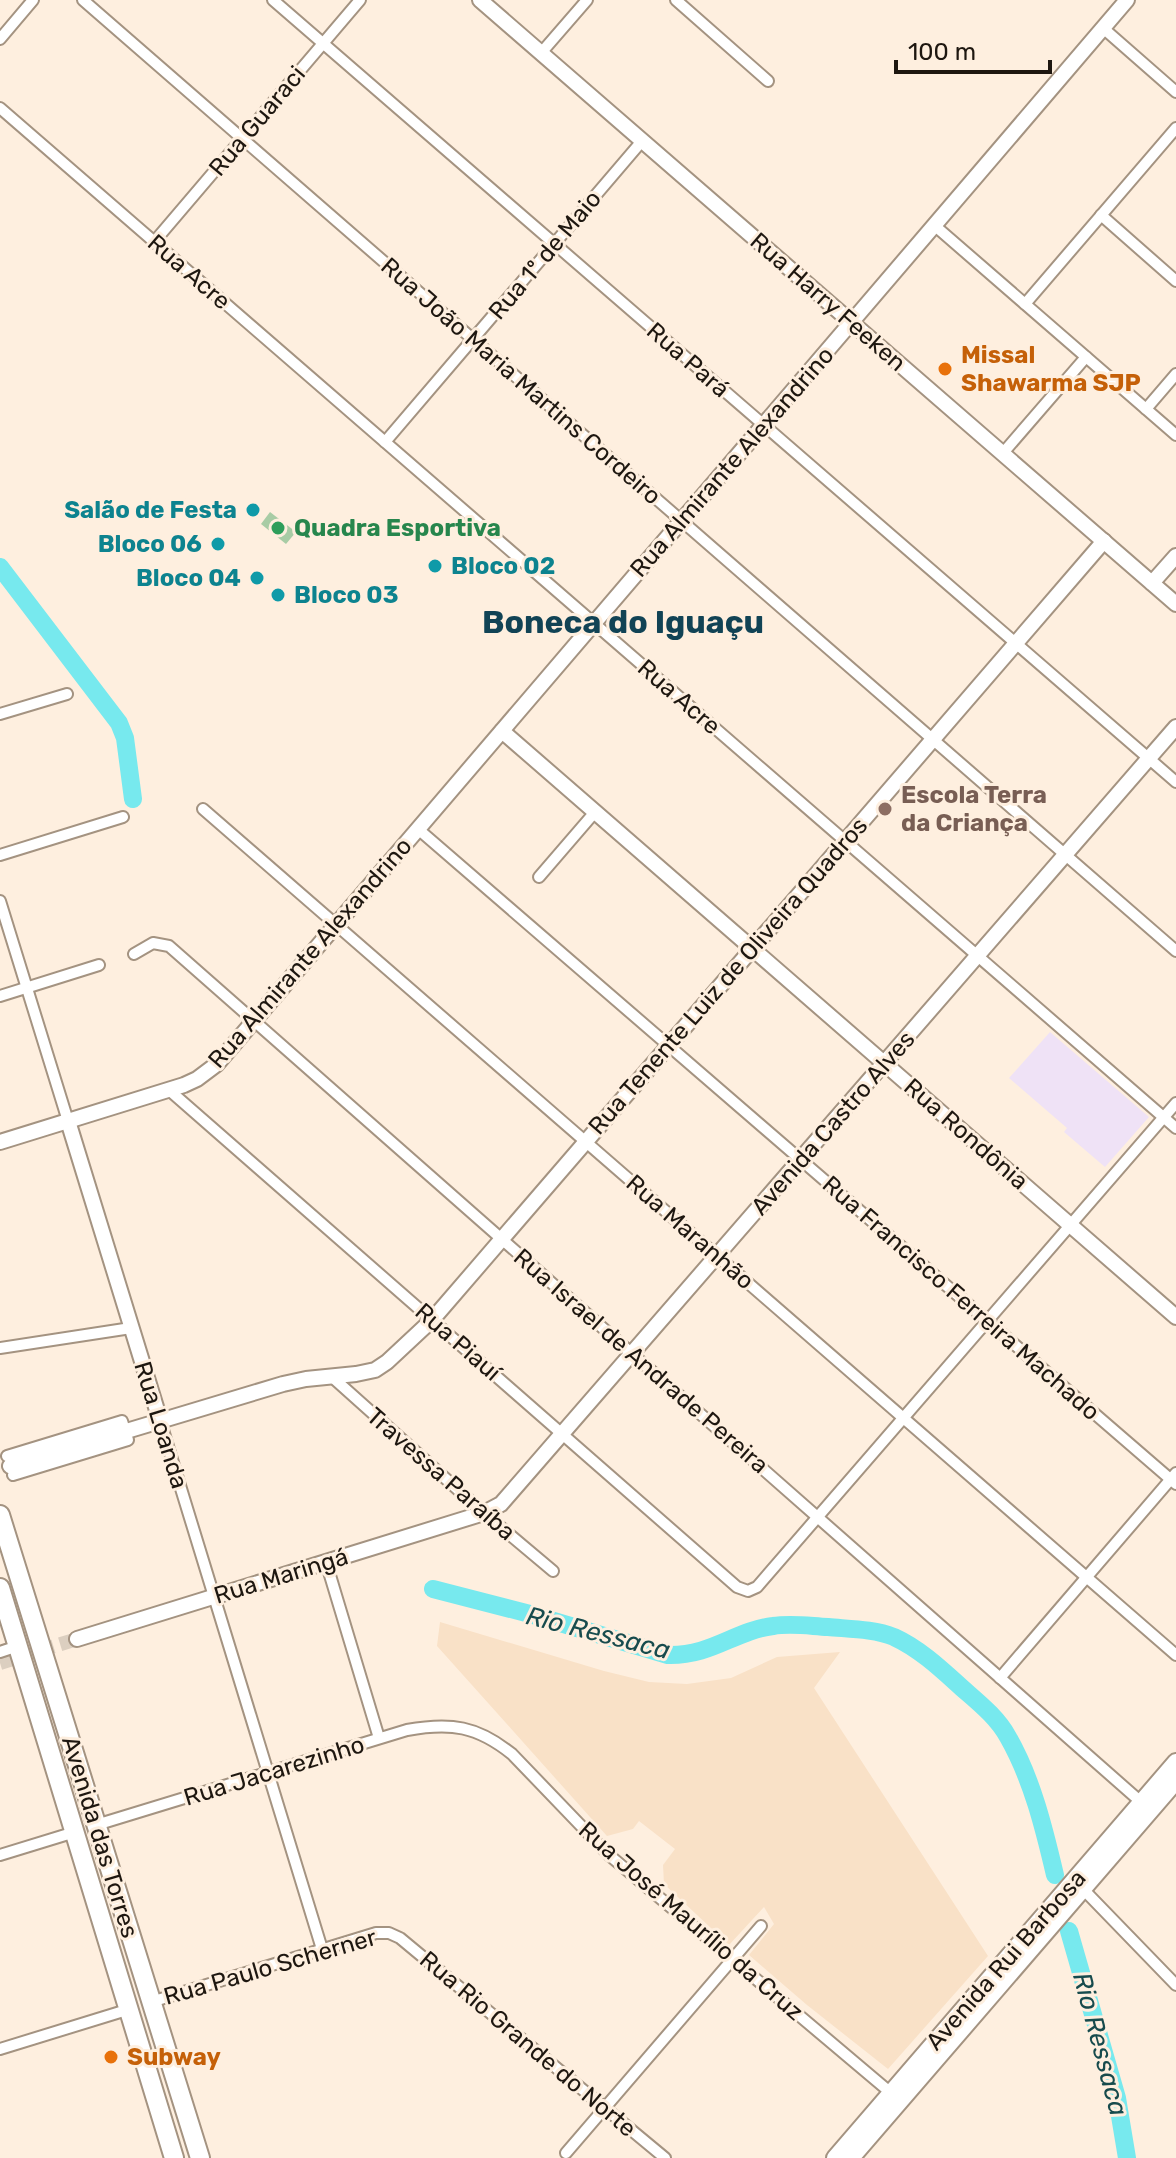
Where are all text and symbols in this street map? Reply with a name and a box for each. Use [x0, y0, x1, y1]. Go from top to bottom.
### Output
scale bar [896, 24, 1050, 74]
text: 100 m [908, 38, 976, 66]
street label: Rua Guaraci [203, 60, 311, 182]
street label: Rua 1º de Maio [483, 185, 607, 325]
street label: Rua Harry Feeken [745, 227, 911, 377]
street label: Rua Acre [142, 229, 236, 315]
street label: Rua João Maria Martins Cordeiro [375, 252, 667, 510]
street label: Rua Pará [641, 317, 735, 403]
street label: Rua Almirante Alexandrino [624, 341, 840, 583]
place label: Missal Shawarma SJP [961, 341, 1141, 397]
marker: Missal Shawarma SJP [936, 360, 954, 378]
place label: Salão de Festa [64, 496, 237, 524]
marker: Salão de Festa [244, 501, 262, 519]
place label: Quadra Esportiva [294, 514, 501, 542]
marker: Quadra Esportiva [269, 519, 287, 537]
place label: Bloco 06 [98, 530, 202, 558]
marker: Bloco 06 [209, 535, 227, 553]
place label: Bloco 02 [451, 552, 555, 580]
marker: Bloco 02 [426, 557, 444, 575]
place label: Bloco 04 [136, 564, 241, 592]
marker: Bloco 04 [248, 569, 266, 587]
place label: Bloco 03 [294, 581, 399, 609]
marker: Bloco 03 [269, 586, 287, 604]
district label: Boneca do Iguaçu [482, 603, 764, 641]
street label: Rua Acre [632, 654, 726, 740]
place label: Escola Terra da Criança [901, 781, 1047, 837]
marker: Escola Terra da Criança [876, 800, 894, 818]
street label: Rua Tenente Luiz de Oliveira Quadros [583, 812, 873, 1140]
street label: Rua Almirante Alexandrino [202, 832, 418, 1074]
street label: Avenida Castro Alves [745, 1025, 921, 1221]
street label: Rua Rondônia [898, 1073, 1034, 1195]
street label: Rua Maranhão [620, 1169, 760, 1295]
street label: Rua Francisco Ferreira Machado [817, 1170, 1105, 1426]
street label: Rua Israel de Andrade Pereira [508, 1243, 774, 1479]
street label: Rua Piauí [410, 1297, 507, 1387]
street label: Rua Loanda [128, 1358, 194, 1492]
street label: Travessa Paraíba [361, 1402, 521, 1546]
street label: Rua Maringá [211, 1542, 351, 1610]
water label: Rio Ressaca [523, 1600, 673, 1666]
street label: Rua Jacarezinho [180, 1730, 368, 1812]
street label: Avenida das Torres [56, 1733, 144, 1941]
street label: Rua José Maurílio da Cruz [573, 1816, 809, 2026]
street label: Avenida Rui Barbosa [920, 1864, 1092, 2056]
street label: Rua Paulo Scherner [160, 1923, 380, 2011]
street label: Rua Rio Grande do Norte [414, 1945, 642, 2143]
water label: Rio Ressaca [1066, 1969, 1134, 2119]
place label: Subway [127, 2043, 221, 2071]
marker: Subway [102, 2048, 120, 2066]

